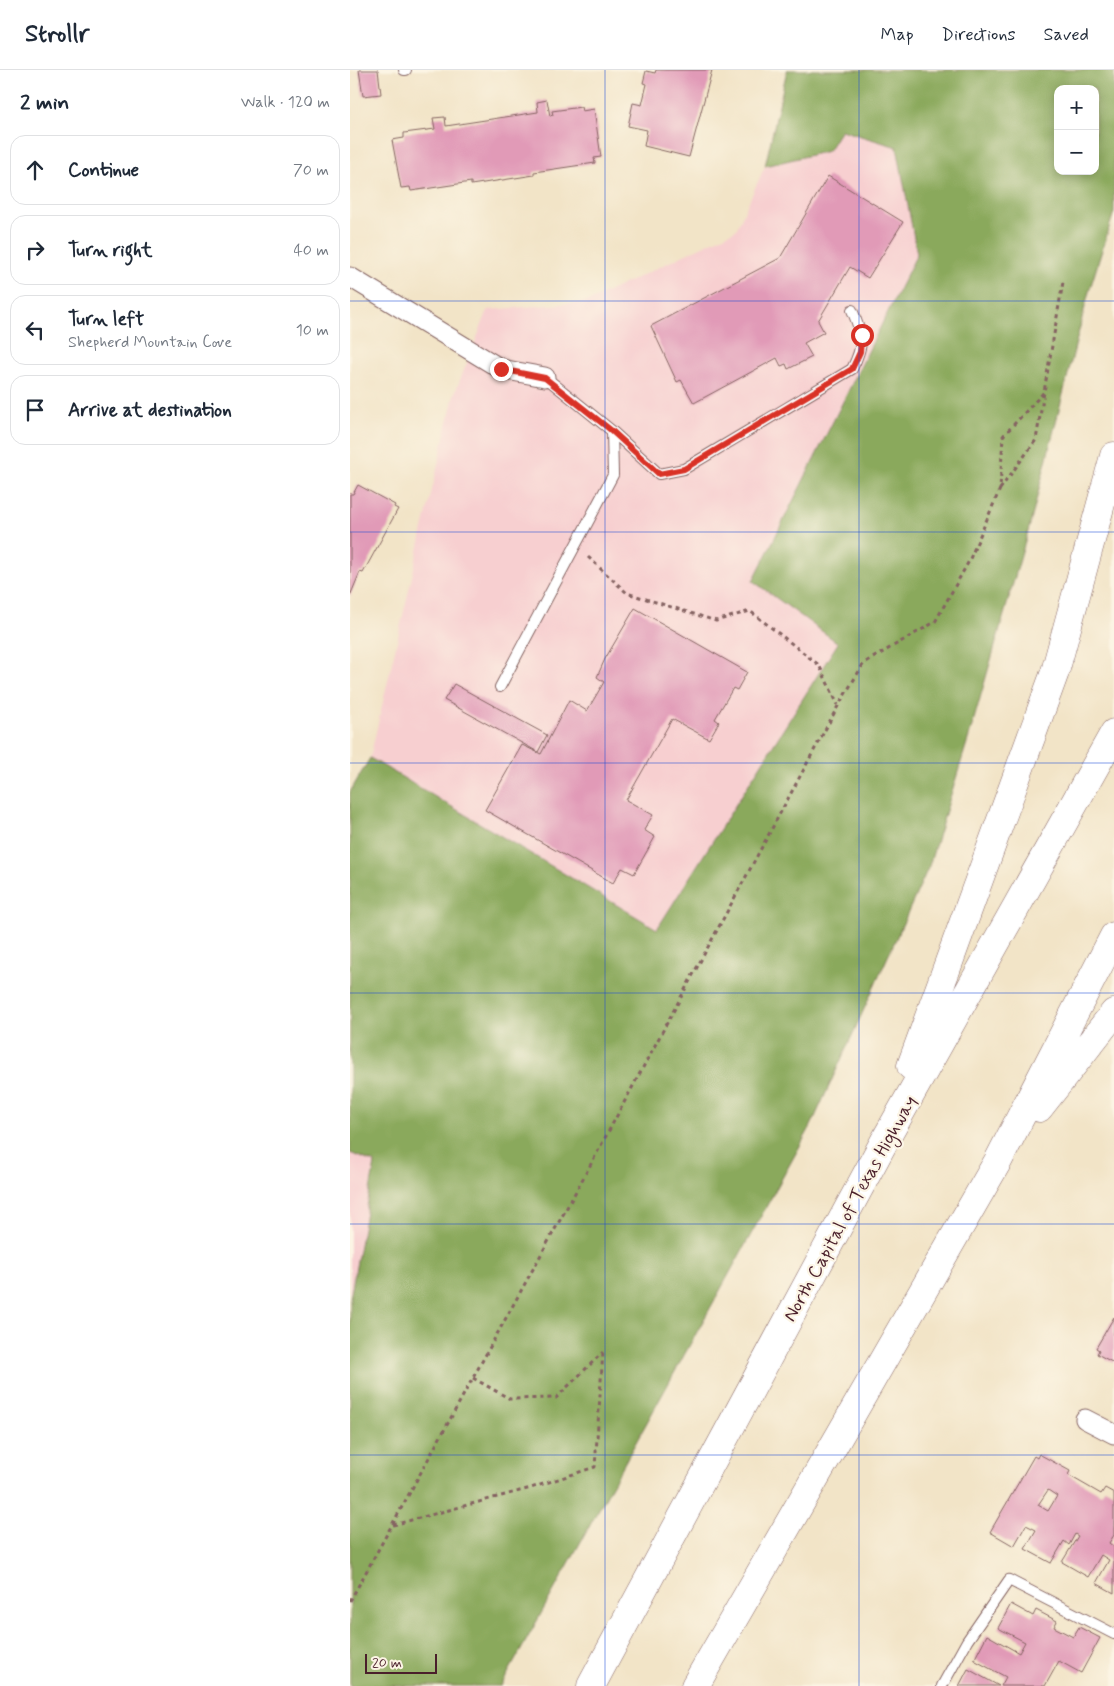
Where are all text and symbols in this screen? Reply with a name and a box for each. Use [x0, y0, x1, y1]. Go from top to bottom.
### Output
text: Strollr [25, 19, 89, 50]
text: Map [881, 23, 914, 47]
text: Directions [942, 23, 1016, 47]
text: Saved [1044, 23, 1089, 47]
map controls [1054, 85, 1099, 175]
button: + [1054, 85, 1099, 130]
text: 2 min [20, 89, 69, 117]
text: Walk · 120 m [241, 92, 330, 113]
button: − [1054, 130, 1099, 175]
icon: ahead [21, 156, 49, 184]
text: Continue [68, 158, 139, 183]
text: 70 m [293, 160, 329, 181]
icon: right [21, 236, 49, 264]
text: Turn right [68, 238, 152, 263]
text: 40 m [293, 240, 329, 261]
text: Turn left [68, 307, 144, 332]
icon: left [21, 316, 49, 344]
text: 10 m [296, 320, 329, 341]
route start [851, 324, 874, 347]
text: Shepherd Mountain Cove [68, 332, 232, 353]
route end [490, 358, 513, 381]
icon: arrive [21, 396, 49, 424]
text: Arrive at destination [68, 398, 232, 423]
street label: North Capital of Texas Highway [778, 1091, 925, 1327]
scale bar [365, 1651, 438, 1674]
text: 20 m [372, 1654, 402, 1672]

